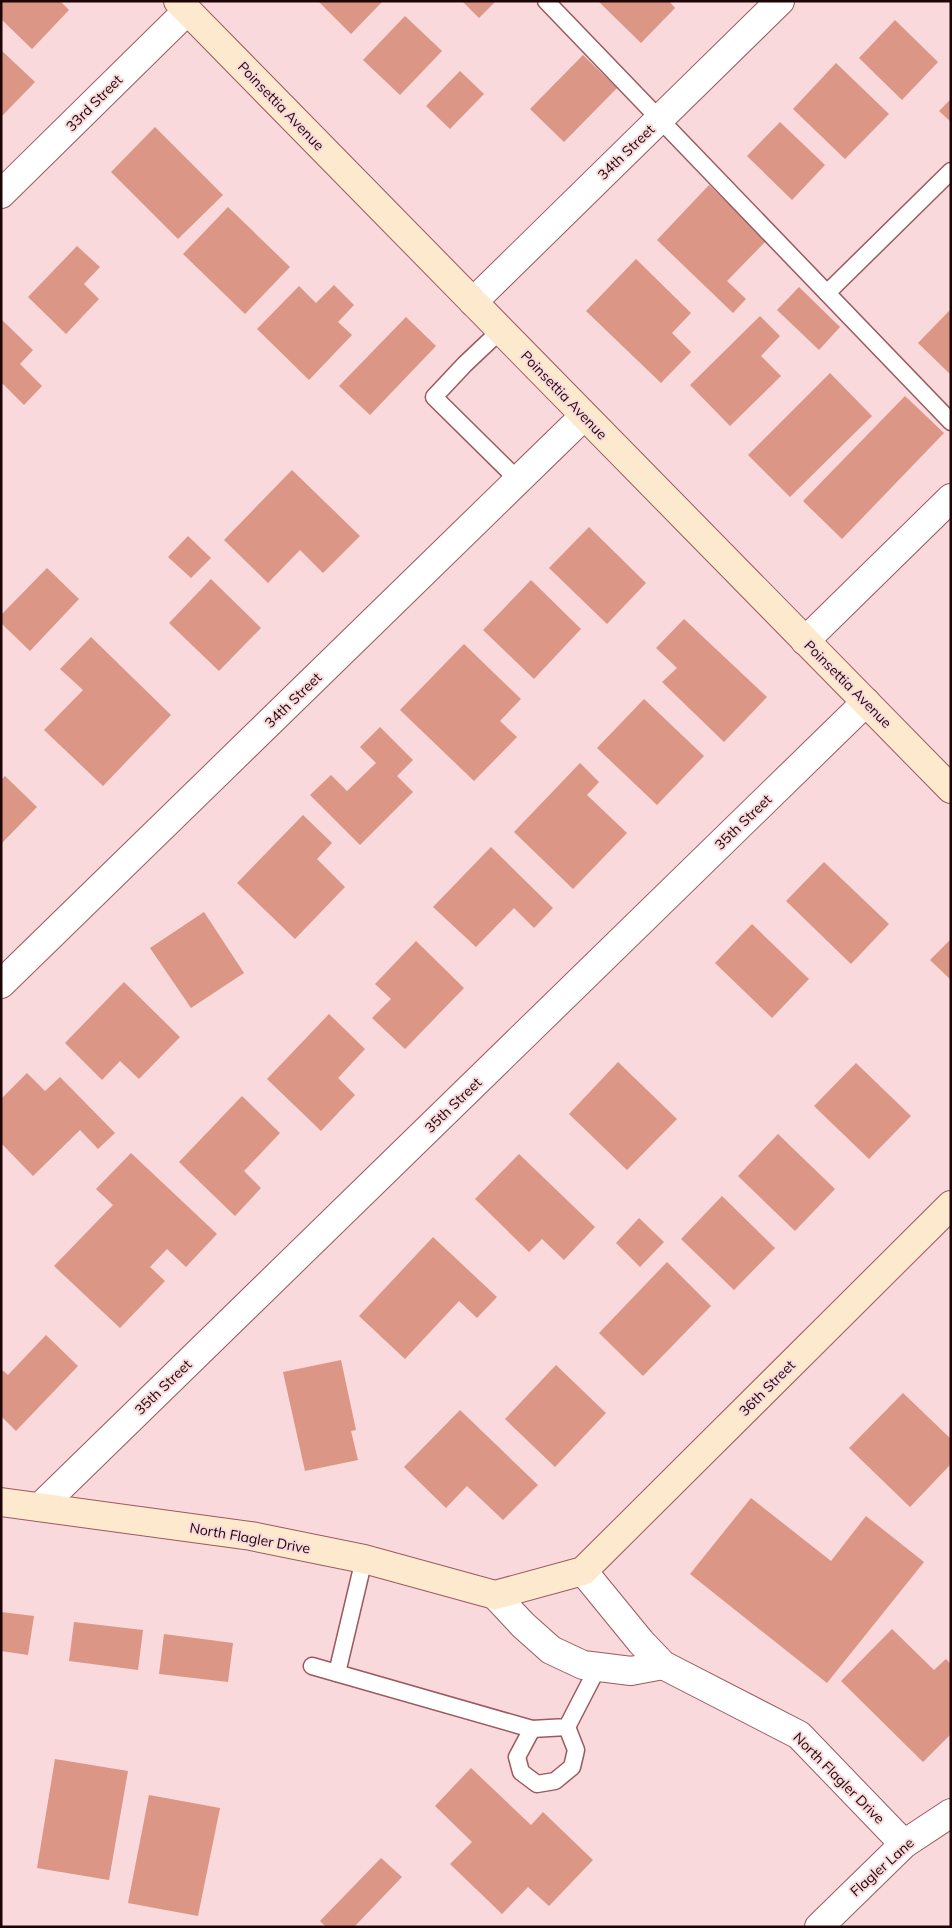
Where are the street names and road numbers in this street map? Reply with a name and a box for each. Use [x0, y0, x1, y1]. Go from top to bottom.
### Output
street label: Poinsettia Avenue [234, 58, 328, 154]
street label: 33rd Street [62, 71, 126, 135]
street label: 34th Street [594, 120, 658, 184]
street label: Poinsettia Avenue [517, 347, 611, 443]
street label: Poinsettia Avenue [800, 636, 896, 732]
street label: 34th Street [261, 668, 325, 732]
street label: 35th Street [711, 790, 775, 854]
street label: 35th Street [421, 1073, 485, 1137]
street label: 35th Street [131, 1355, 195, 1419]
street label: 36th Street [735, 1356, 799, 1420]
street label: North Flagler Drive [188, 1519, 312, 1557]
street label: North Flagler Drive [789, 1728, 889, 1828]
street label: Flagler Lane [846, 1834, 918, 1900]

